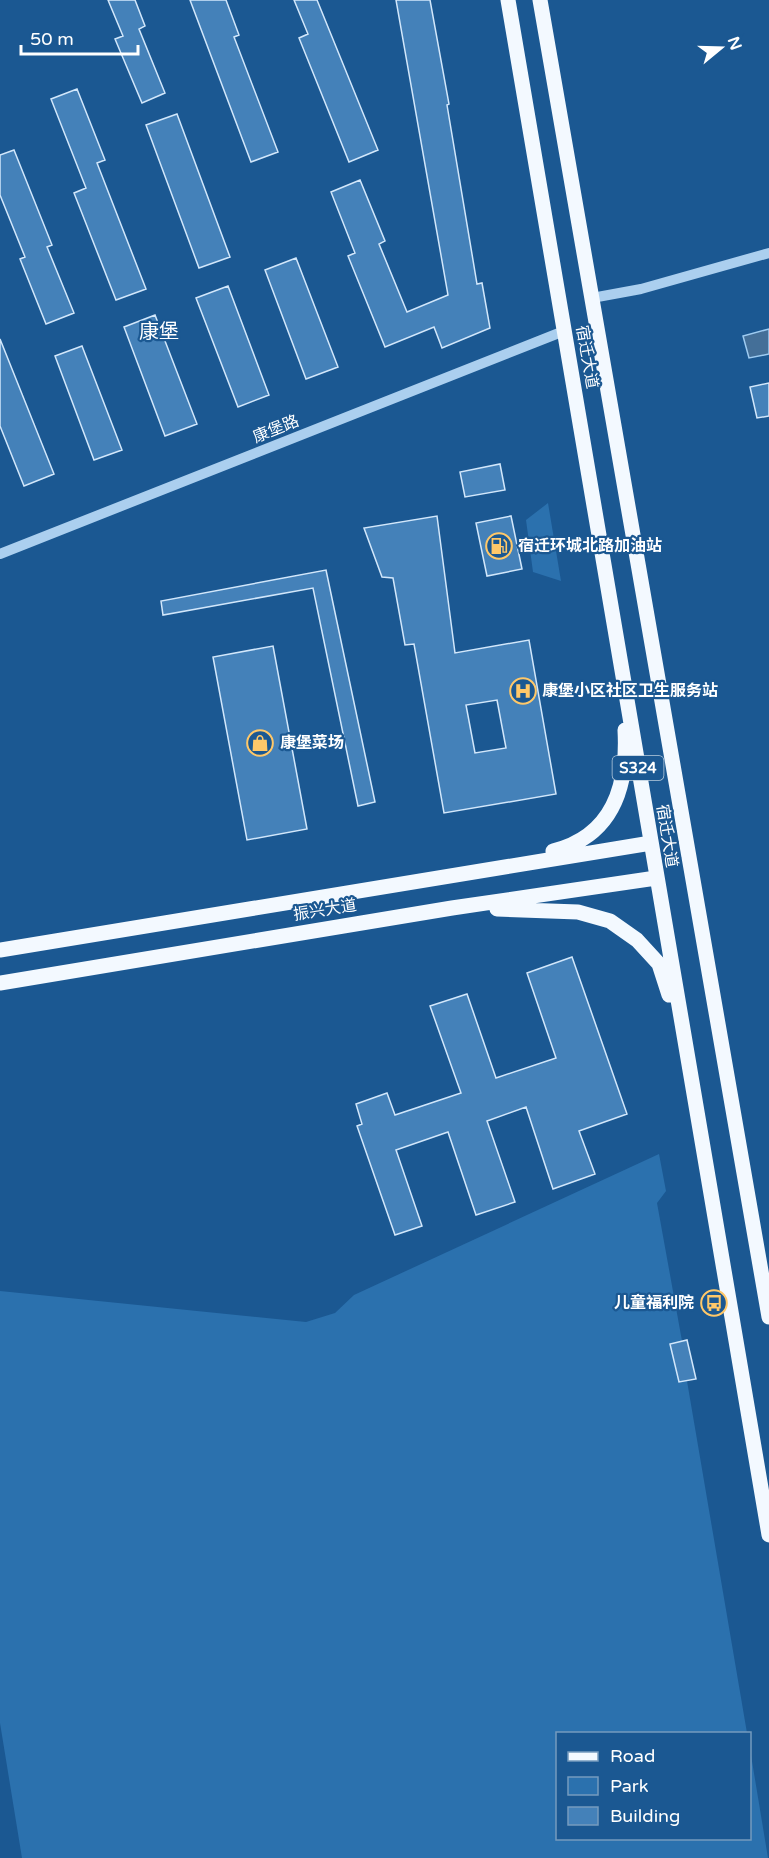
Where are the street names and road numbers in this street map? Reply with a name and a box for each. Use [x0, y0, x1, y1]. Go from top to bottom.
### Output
street label: 宿迁大道 [572, 324, 602, 390]
street label: 康堡路 [250, 411, 302, 447]
road number: S324 [612, 756, 664, 780]
street label: 宿迁大道 [652, 803, 682, 869]
street label: 振兴大道 [292, 895, 358, 925]

